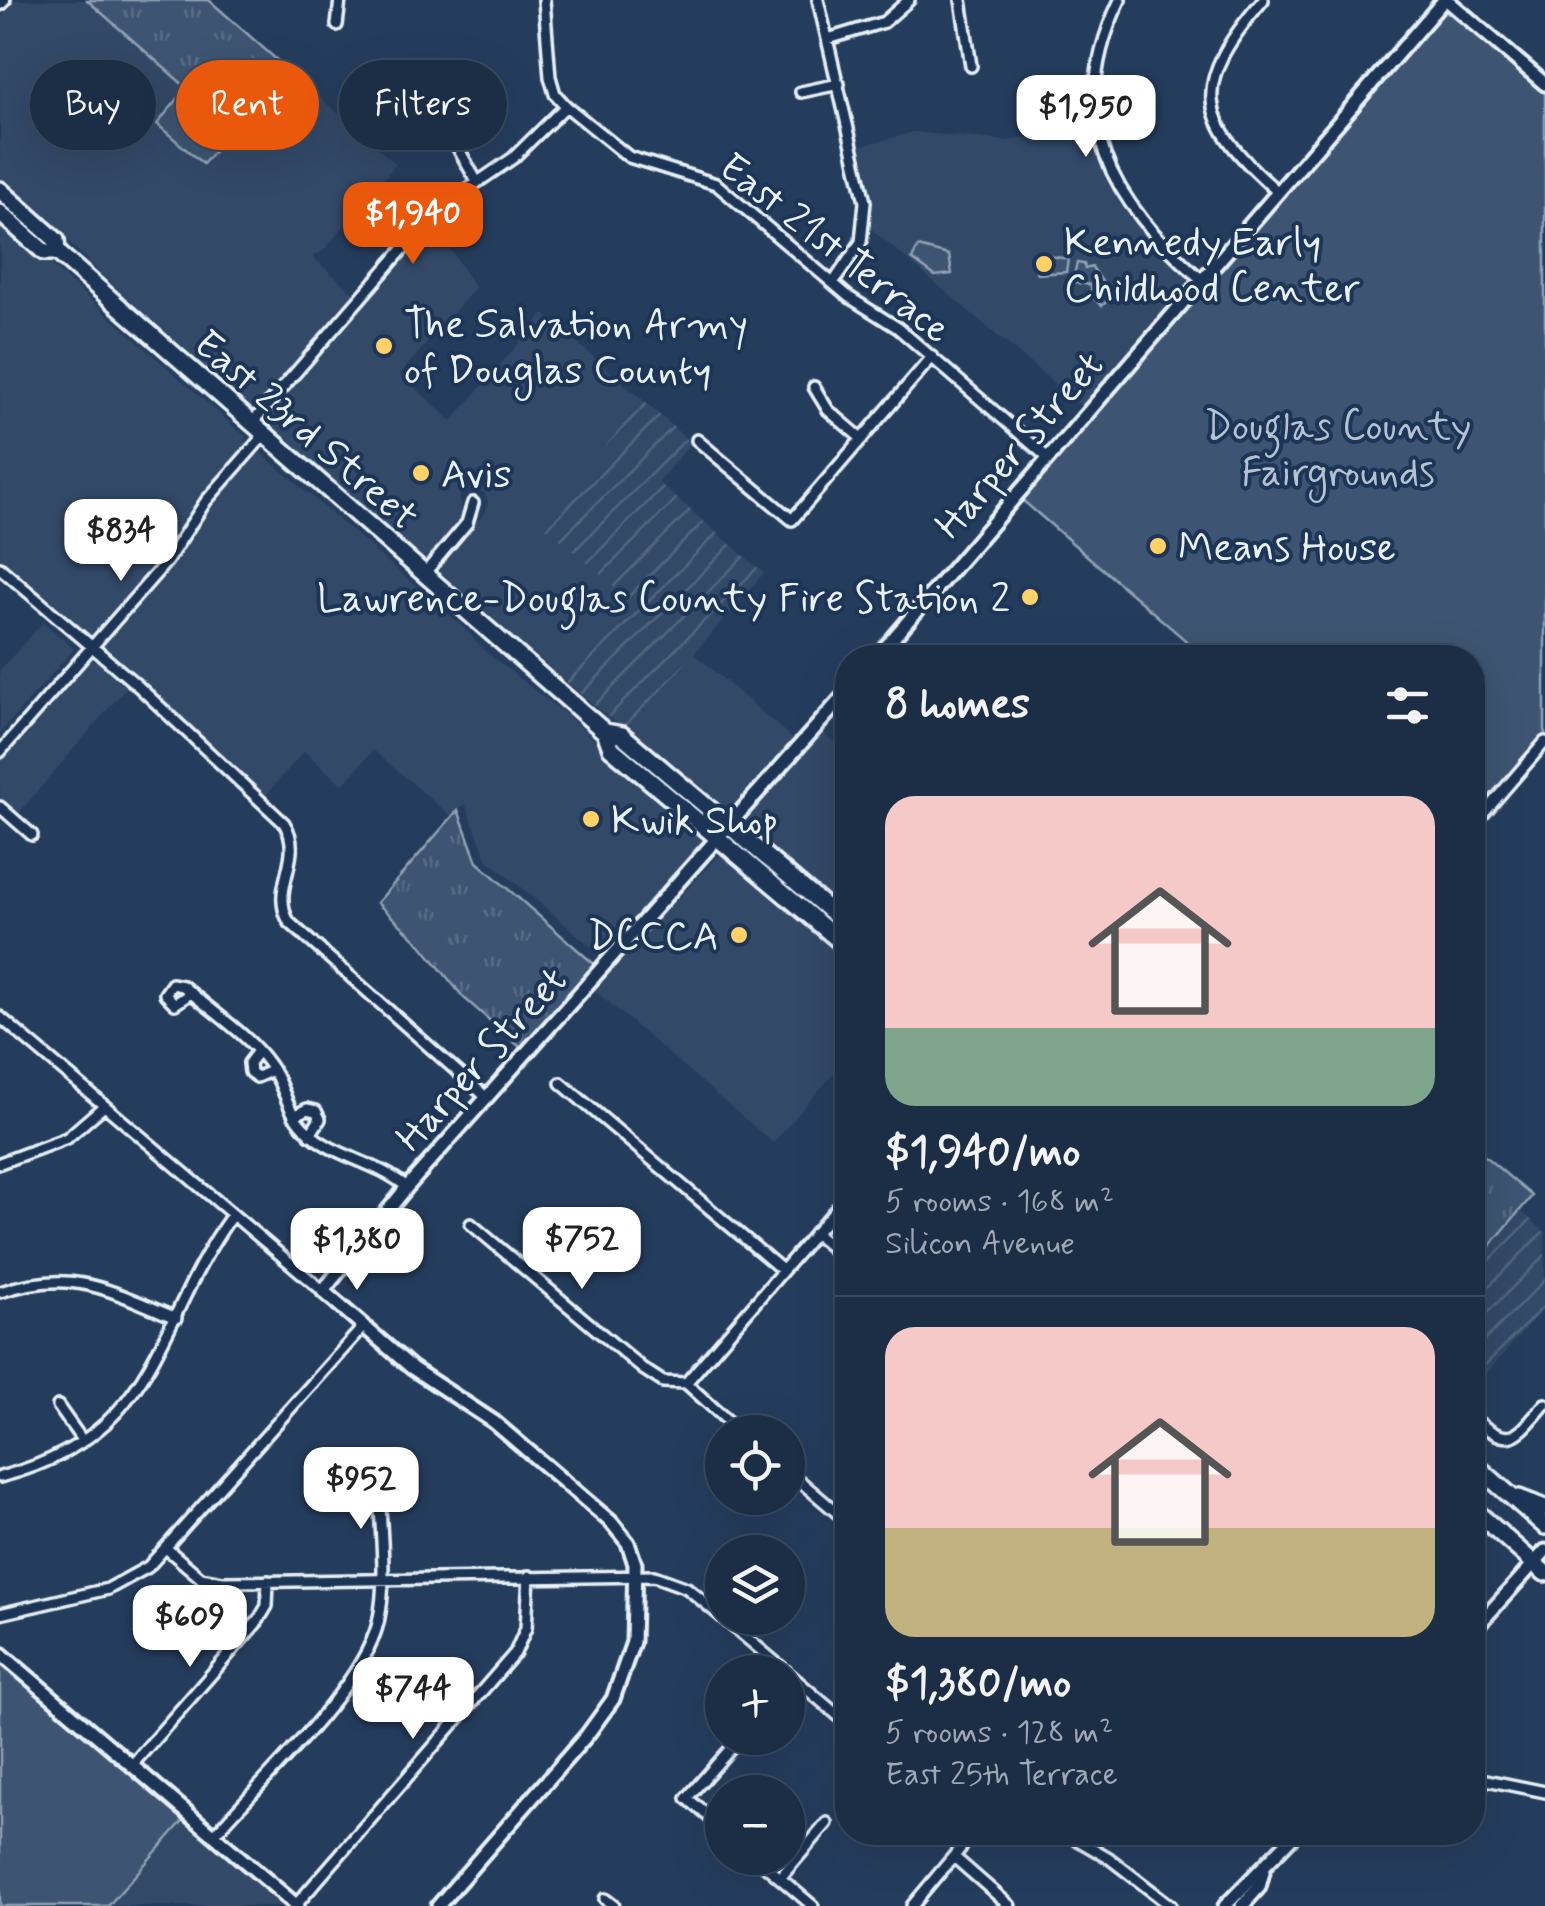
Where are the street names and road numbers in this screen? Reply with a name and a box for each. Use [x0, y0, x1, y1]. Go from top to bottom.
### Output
street label: East 21st Terrace [707, 142, 961, 356]
street label: East 23rd Street [182, 319, 428, 543]
street label: Harper Street [924, 341, 1116, 551]
street label: Harper Street [385, 956, 579, 1164]

